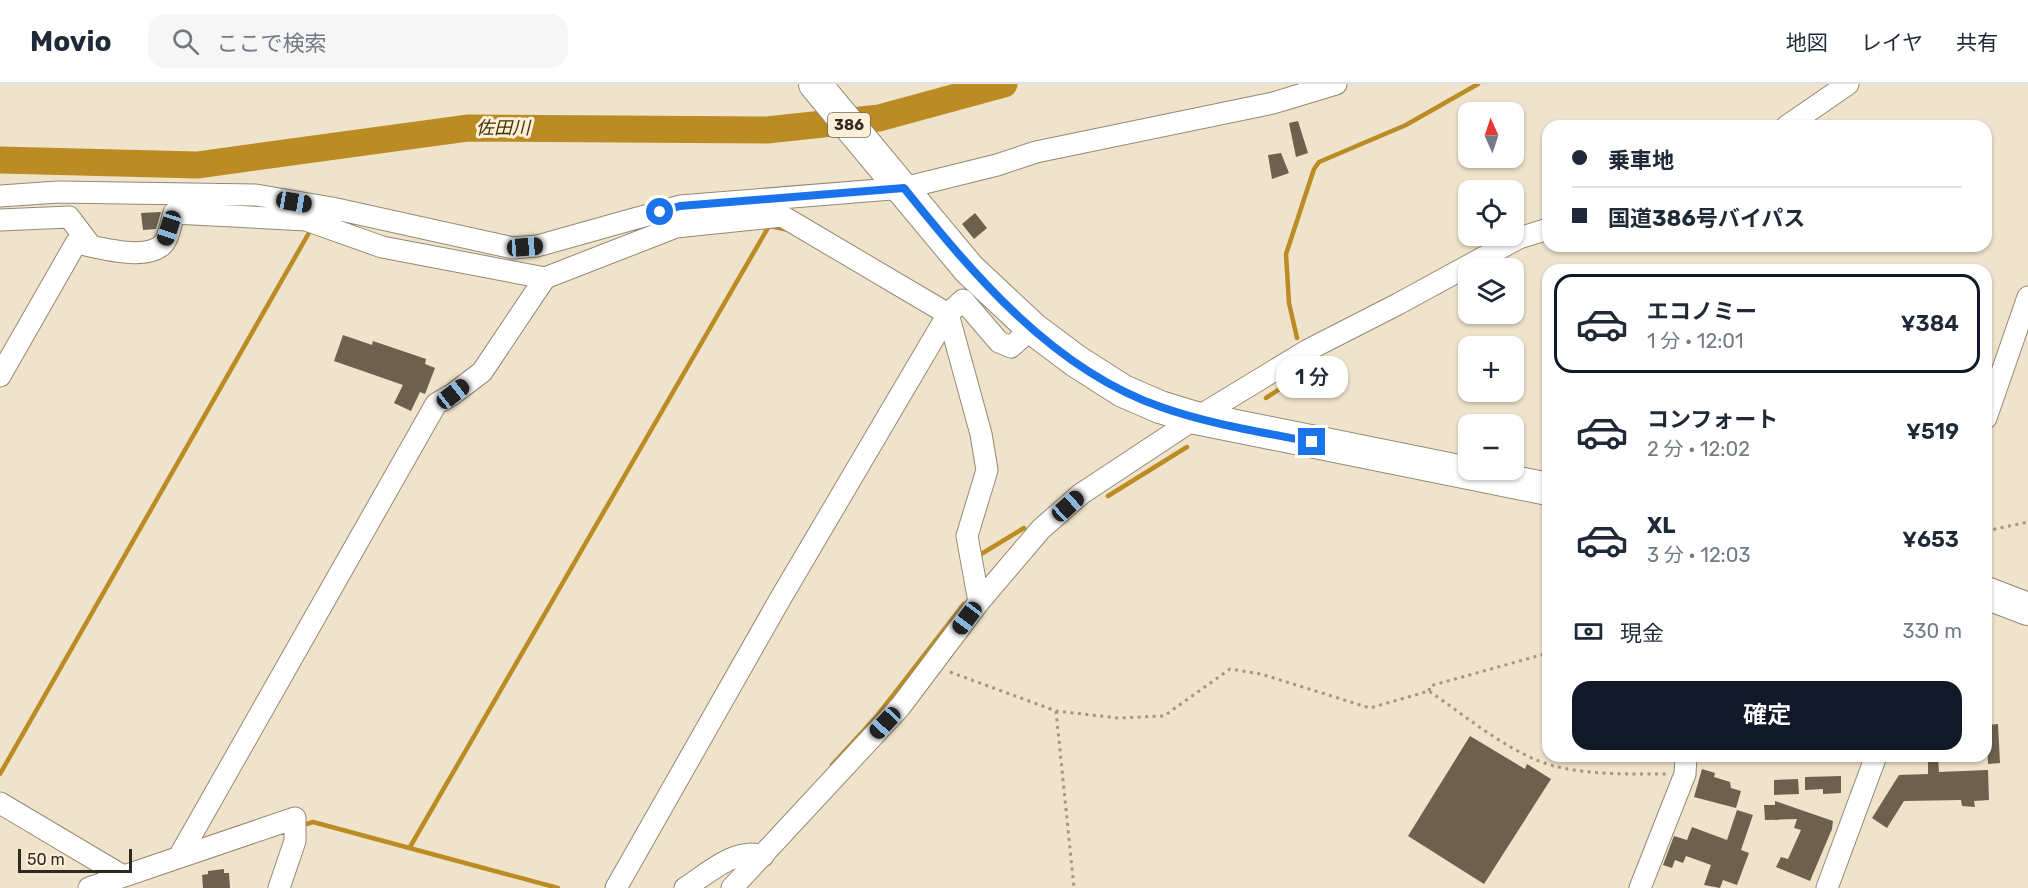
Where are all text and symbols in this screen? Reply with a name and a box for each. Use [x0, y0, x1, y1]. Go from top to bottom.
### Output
search box [148, 14, 568, 68]
text: Movio [30, 25, 112, 58]
icon: search [169, 25, 202, 58]
text: ここで検索 [217, 30, 327, 57]
text: 地図 [1786, 30, 1828, 55]
text: レイヤ [1861, 30, 1923, 55]
text: 共有 [1956, 30, 1998, 55]
north arrow [1458, 102, 1524, 168]
map controls [1458, 102, 1524, 480]
road number: 386 [828, 113, 870, 137]
water label: 佐田川 [476, 117, 532, 139]
text: 乗車地 [1608, 147, 1674, 174]
button: locate [1458, 180, 1524, 246]
car [275, 190, 313, 214]
route start [646, 198, 673, 225]
text: 国道386号バイパス [1608, 205, 1805, 232]
car [155, 208, 183, 248]
car [506, 237, 544, 257]
button: layers [1458, 258, 1524, 324]
icon: car [1575, 297, 1629, 351]
text: エコノミー [1647, 298, 1757, 325]
text: ¥384 [1901, 310, 1959, 337]
text: 1 分 · 12:01 [1647, 329, 1744, 353]
button: + [1458, 336, 1524, 402]
callout: 1 分 [1276, 355, 1348, 397]
text: 1 分 [1295, 365, 1329, 389]
car [433, 376, 473, 412]
icon: car [1575, 405, 1629, 459]
text: コンフォート [1647, 406, 1778, 433]
button: − [1458, 414, 1524, 480]
text: ¥519 [1906, 418, 1959, 445]
route end [1298, 428, 1325, 455]
text: 2 分 · 12:02 [1647, 437, 1750, 461]
car [1049, 487, 1087, 525]
text: XL [1647, 512, 1675, 539]
icon: car [1575, 513, 1629, 567]
text: ¥653 [1902, 526, 1959, 553]
text: 3 分 · 12:03 [1647, 543, 1750, 567]
car [949, 598, 985, 638]
icon: cash [1572, 615, 1605, 648]
text: 330 m [1903, 619, 1962, 643]
text: 現金 [1620, 620, 1664, 647]
button: 確定 [1572, 681, 1962, 750]
car [866, 704, 904, 742]
scale bar [18, 846, 132, 874]
text: 50 m [27, 850, 65, 869]

